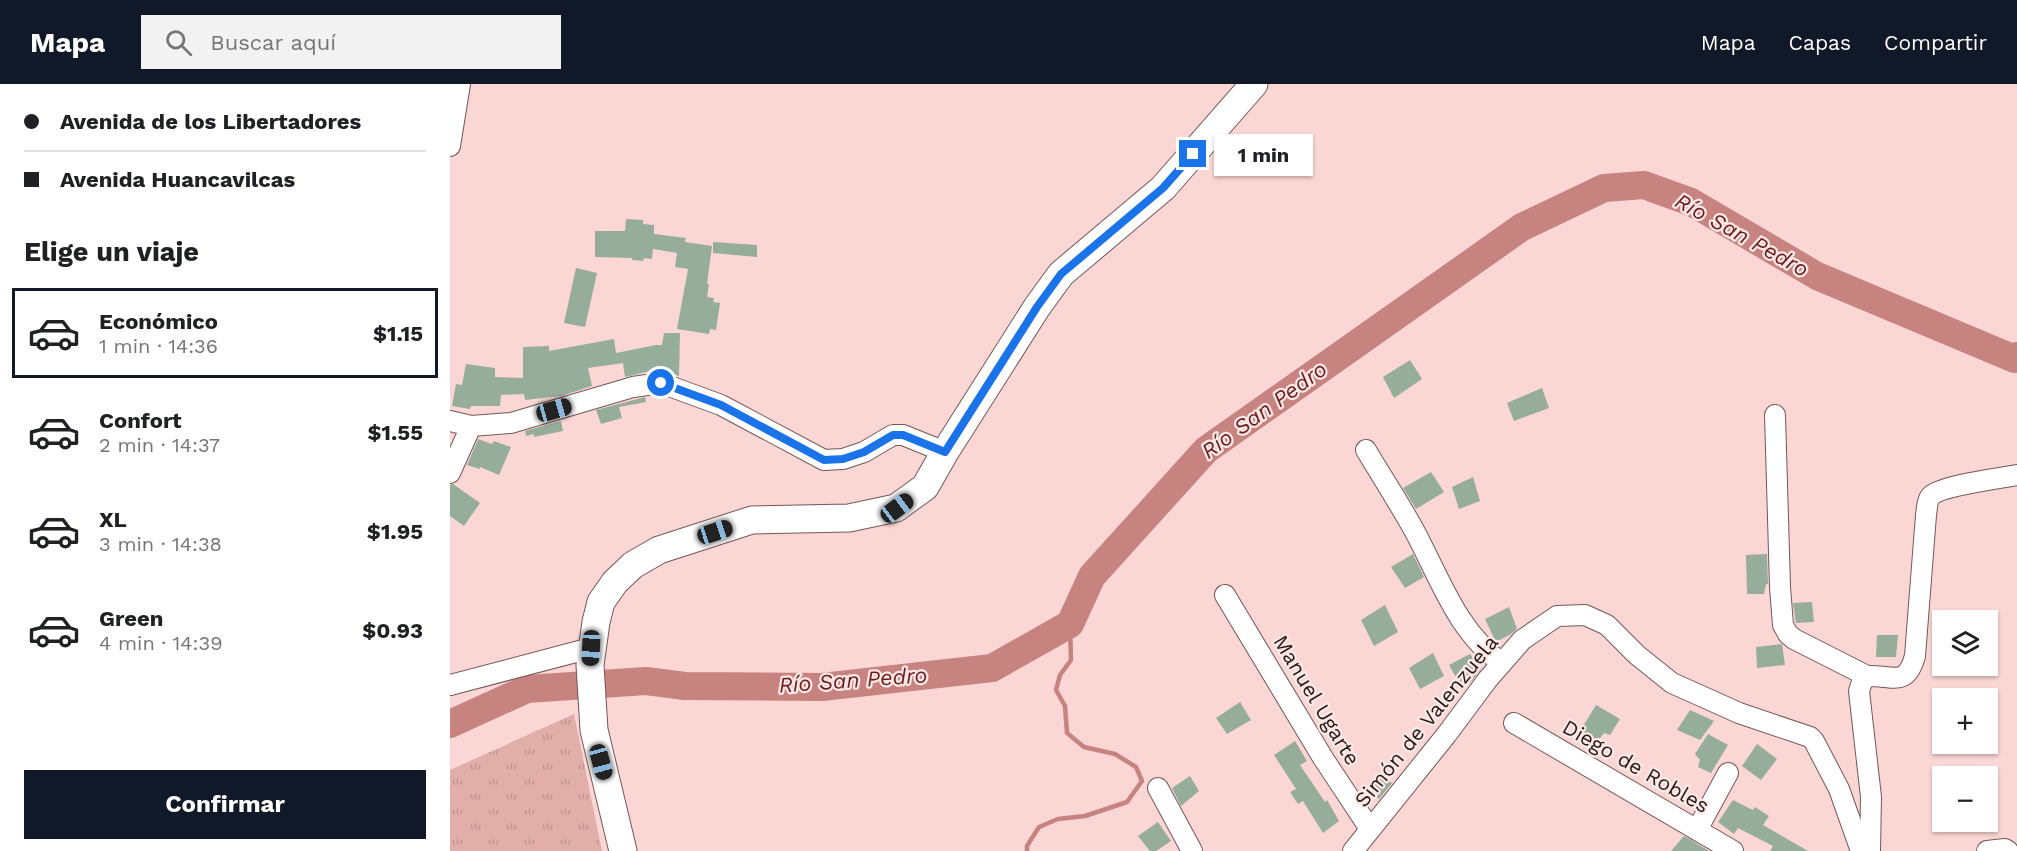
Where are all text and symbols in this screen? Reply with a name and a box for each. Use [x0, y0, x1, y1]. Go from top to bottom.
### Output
search box [141, 15, 561, 69]
text: Mapa [30, 26, 105, 59]
icon: search [162, 26, 195, 59]
text: Buscar aquí [210, 30, 336, 55]
text: Mapa [1701, 30, 1756, 55]
text: Capas [1789, 30, 1851, 55]
text: Compartir [1884, 30, 1987, 55]
text: Avenida de los Libertadores [60, 109, 361, 134]
callout: 1 min [1214, 133, 1313, 175]
route end [1179, 140, 1206, 167]
text: 1 min [1238, 143, 1289, 167]
text: Avenida Huancavilcas [60, 167, 295, 192]
water label: Río San Pedro [1671, 188, 1813, 282]
text: Elige un viaje [24, 236, 199, 268]
icon: car [27, 306, 81, 360]
text: Económico [99, 309, 218, 334]
text: $1.15 [373, 321, 423, 346]
text: 1 min · 14:36 [99, 334, 218, 358]
water label: Río San Pedro [1196, 356, 1332, 464]
route start [647, 369, 674, 396]
car [534, 396, 574, 424]
icon: car [27, 405, 81, 459]
text: Confort [99, 408, 182, 433]
text: $1.55 [367, 420, 423, 445]
text: 2 min · 14:37 [99, 433, 220, 457]
car [877, 490, 917, 526]
icon: car [27, 504, 81, 558]
text: XL [99, 507, 127, 532]
car [695, 518, 735, 546]
text: $1.95 [367, 519, 423, 544]
text: 3 min · 14:38 [99, 532, 222, 556]
icon: car [27, 603, 81, 657]
text: Green [99, 606, 163, 631]
map controls [1932, 610, 1998, 832]
button: layers [1932, 610, 1998, 676]
text: $0.93 [362, 618, 423, 643]
car [581, 630, 601, 666]
street label: Manuel Ugarte [1268, 630, 1366, 770]
street label: Simón de Valenzuela [1349, 630, 1503, 812]
text: 4 min · 14:39 [99, 631, 223, 655]
water label: Río San Pedro [778, 662, 928, 698]
button: + [1932, 688, 1998, 754]
street label: Diego de Robles [1558, 714, 1714, 818]
car [588, 742, 614, 782]
button: − [1932, 766, 1998, 832]
button: Confirmar [24, 770, 426, 839]

